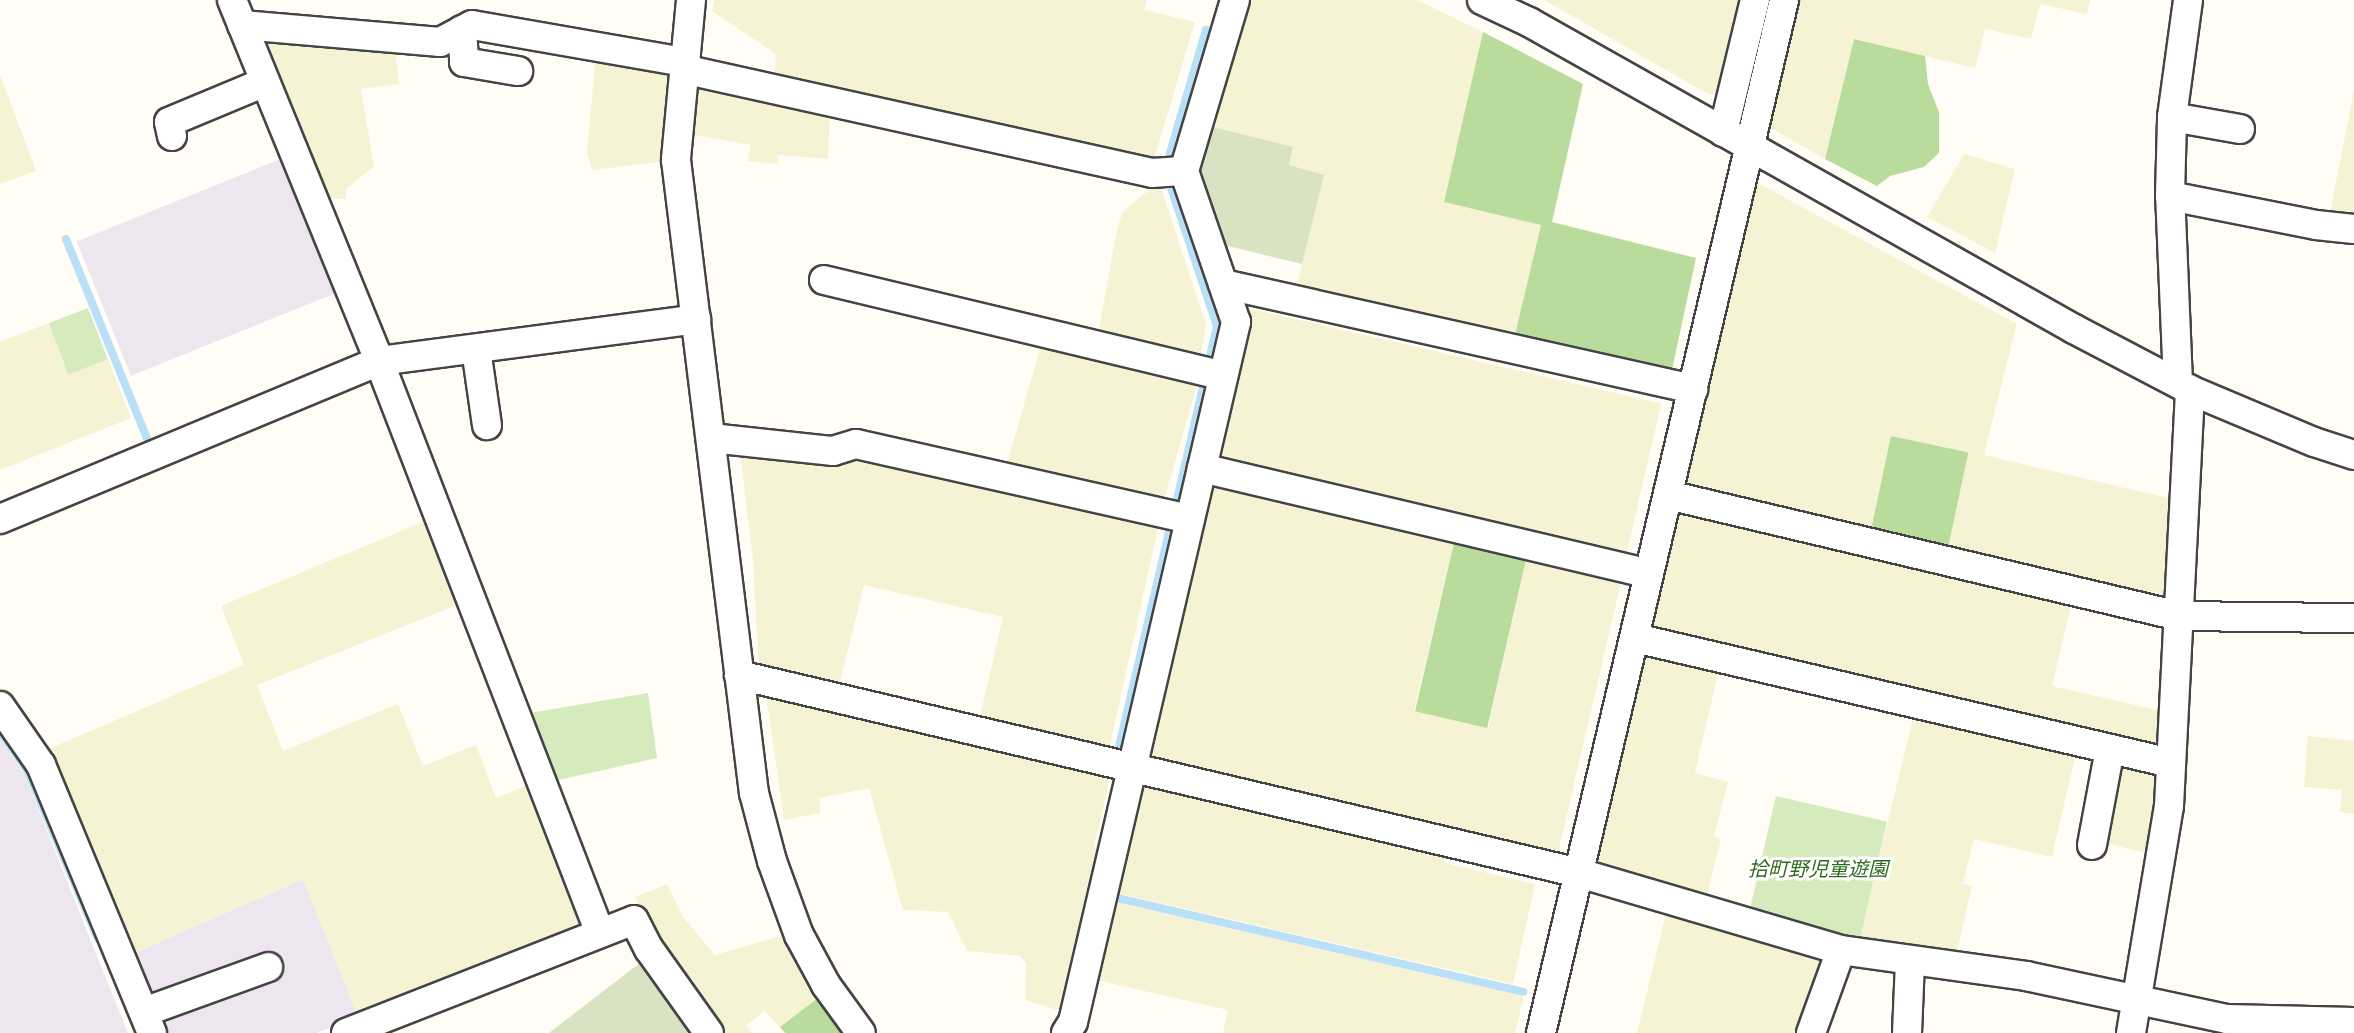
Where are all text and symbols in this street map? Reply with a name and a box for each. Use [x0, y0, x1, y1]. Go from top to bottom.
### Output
park label: 拾町野児童遊園 [1748, 856, 1888, 880]

